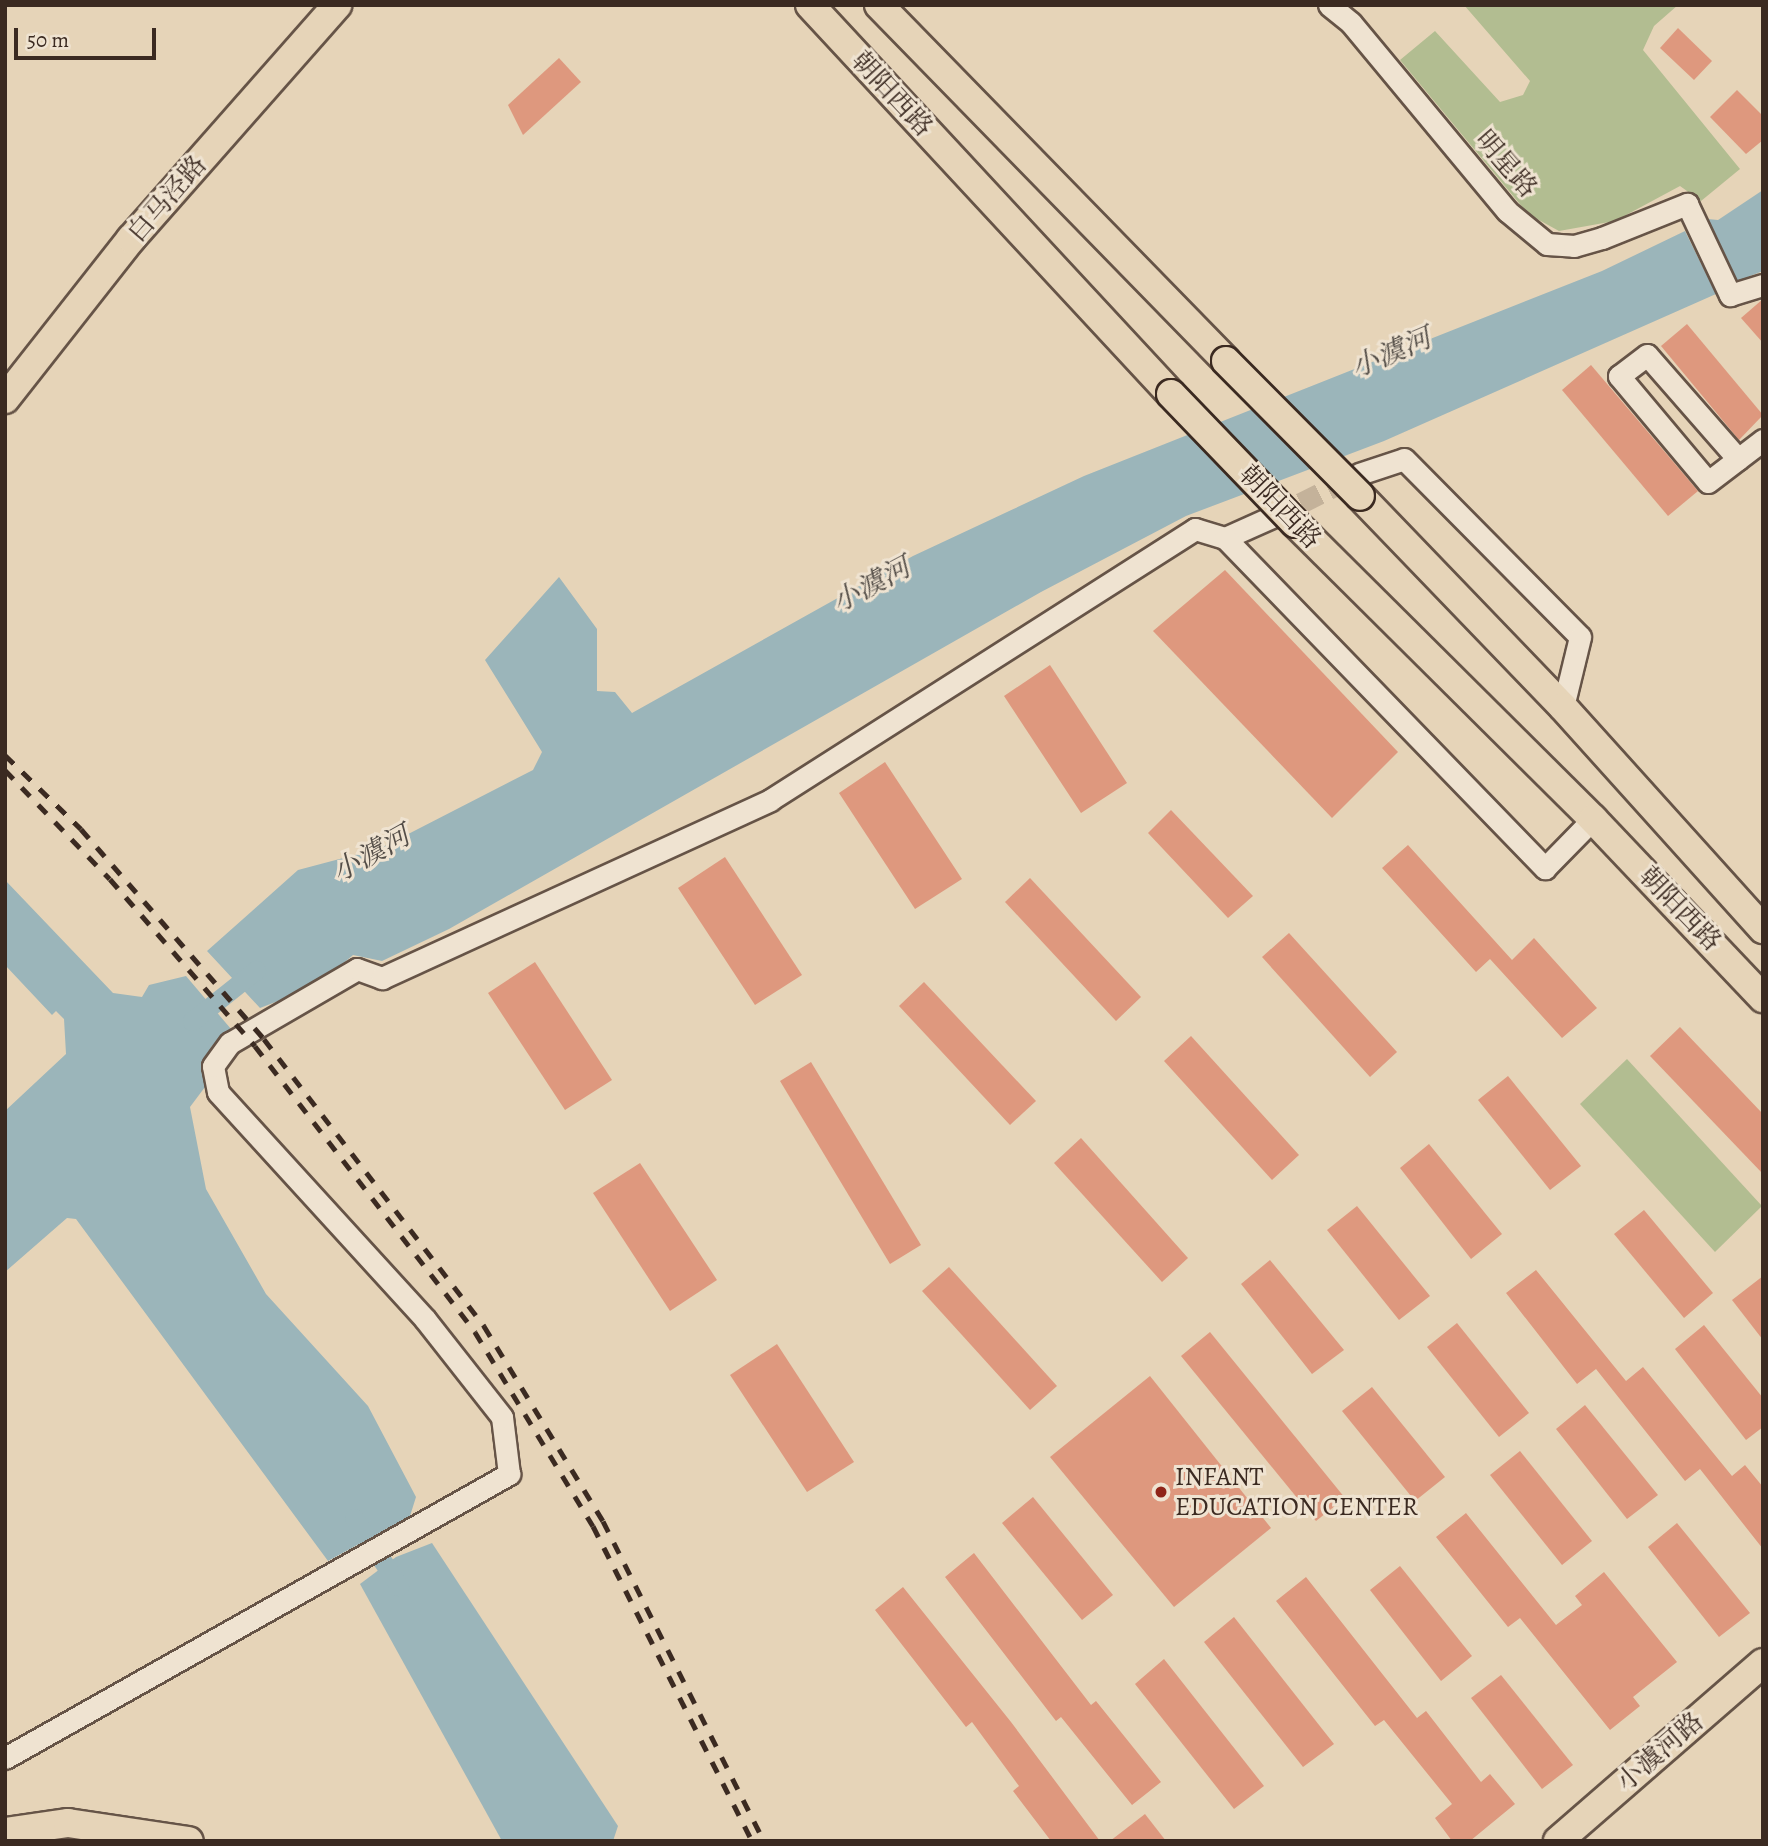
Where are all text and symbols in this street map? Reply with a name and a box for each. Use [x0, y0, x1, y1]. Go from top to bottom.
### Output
scale bar [18, 14, 159, 58]
text: 50 m [27, 26, 69, 54]
street label: 朝阳西路 [845, 45, 939, 143]
street label: 明星路 [1469, 124, 1543, 204]
street label: 白马泾路 [121, 150, 213, 248]
water label: 小澞河 [1346, 321, 1436, 385]
street label: 朝阳西路 [1233, 459, 1327, 555]
water label: 小澞河 [826, 550, 916, 620]
water label: 小澞河 [326, 819, 416, 889]
street label: 朝阳西路 [1633, 861, 1727, 957]
place label: INFANT EDUCATION CENTER [1175, 1461, 1418, 1522]
marker: INFANT EDUCATION CENTER [1153, 1484, 1169, 1500]
street label: 小澞河路 [1611, 1706, 1709, 1798]

